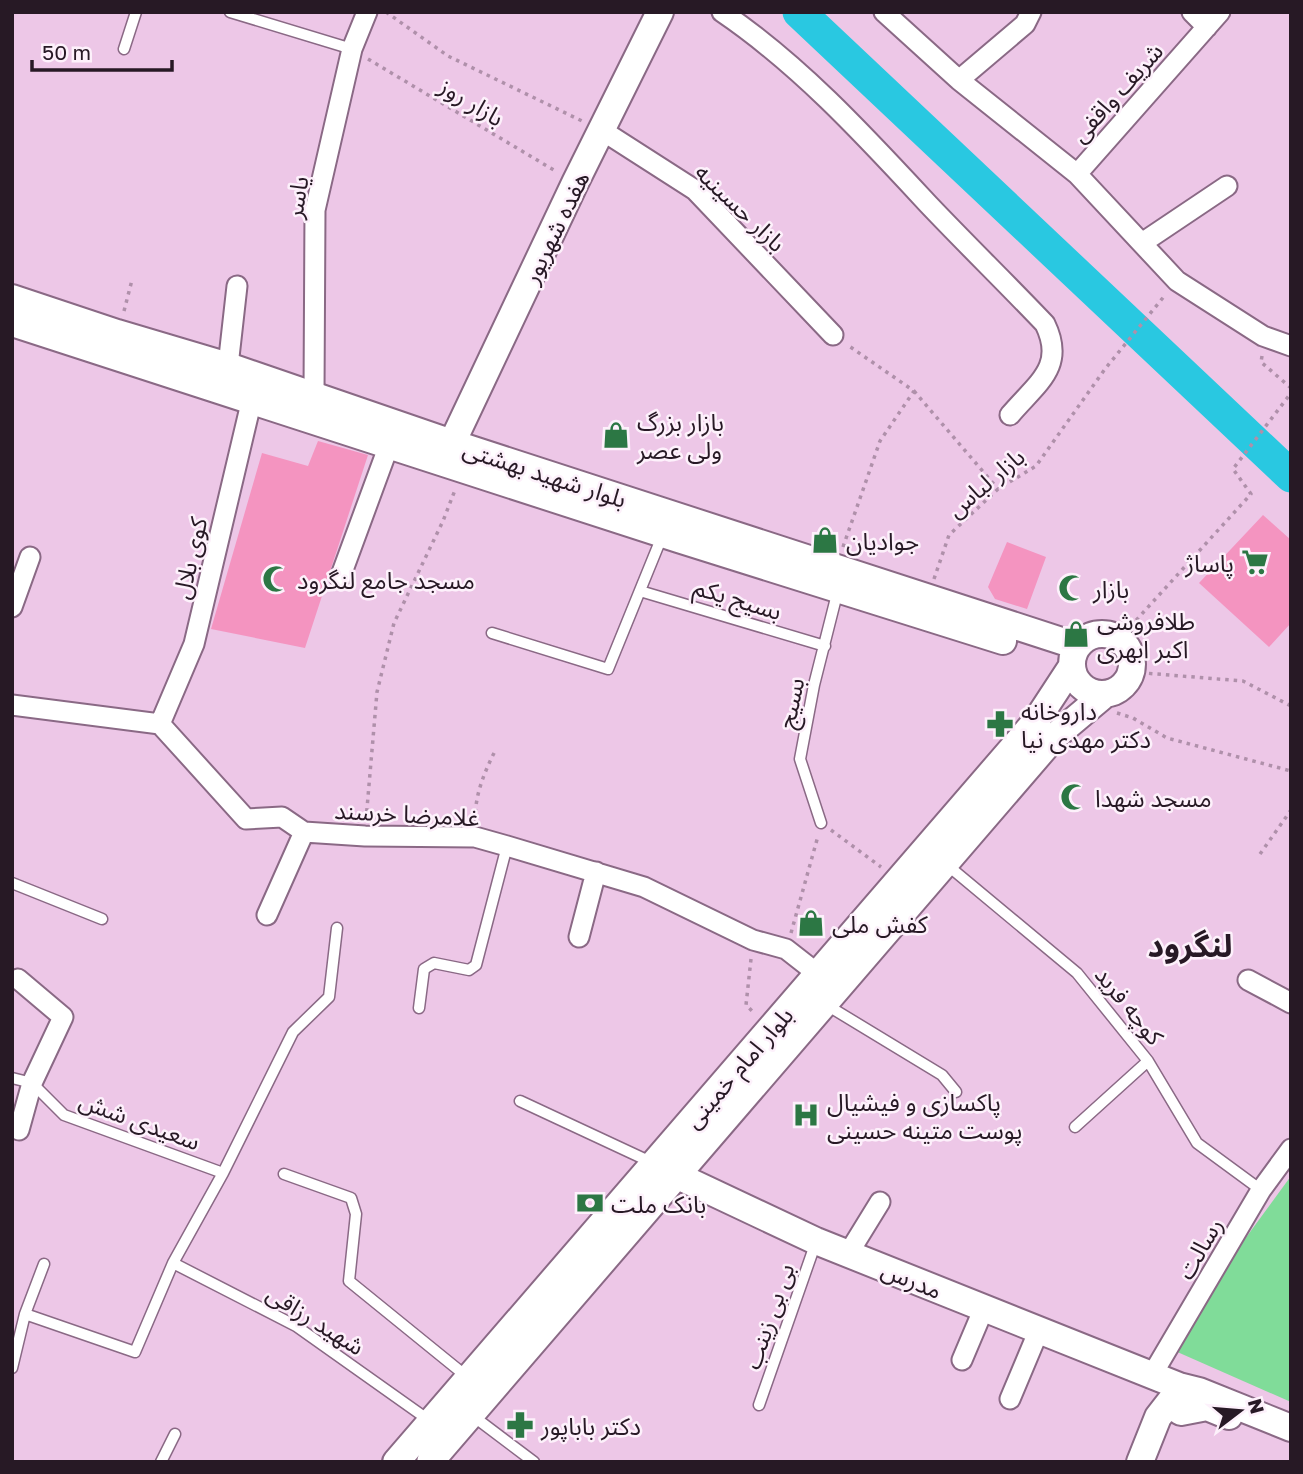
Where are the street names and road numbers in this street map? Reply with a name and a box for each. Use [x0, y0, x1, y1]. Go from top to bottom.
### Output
street label: شریف واقفی [1064, 36, 1169, 148]
street label: بازار روز [433, 70, 510, 132]
street label: بازار حسینیه [689, 157, 792, 258]
street label: هفده شهریور [515, 166, 596, 289]
street label: یاسر [278, 174, 315, 221]
street label: بلوار شهید بهشتی [459, 433, 630, 514]
street label: بازار لباس [940, 441, 1030, 524]
street label: کوی بلال [166, 513, 214, 602]
street label: بسیج یکم [689, 571, 785, 629]
street label: بسیج [770, 675, 813, 732]
street label: غلامرضا خرسند [334, 795, 480, 832]
street label: کوچه فرید [1088, 960, 1171, 1052]
street label: بلوار امام خمینی [677, 1000, 802, 1137]
street label: سعیدی شش [75, 1085, 204, 1156]
street label: رسالت [1170, 1212, 1229, 1284]
street label: مدرس [877, 1254, 946, 1305]
street label: بی بی زینب [736, 1259, 801, 1373]
street label: شهید رزاقی [261, 1278, 370, 1361]

